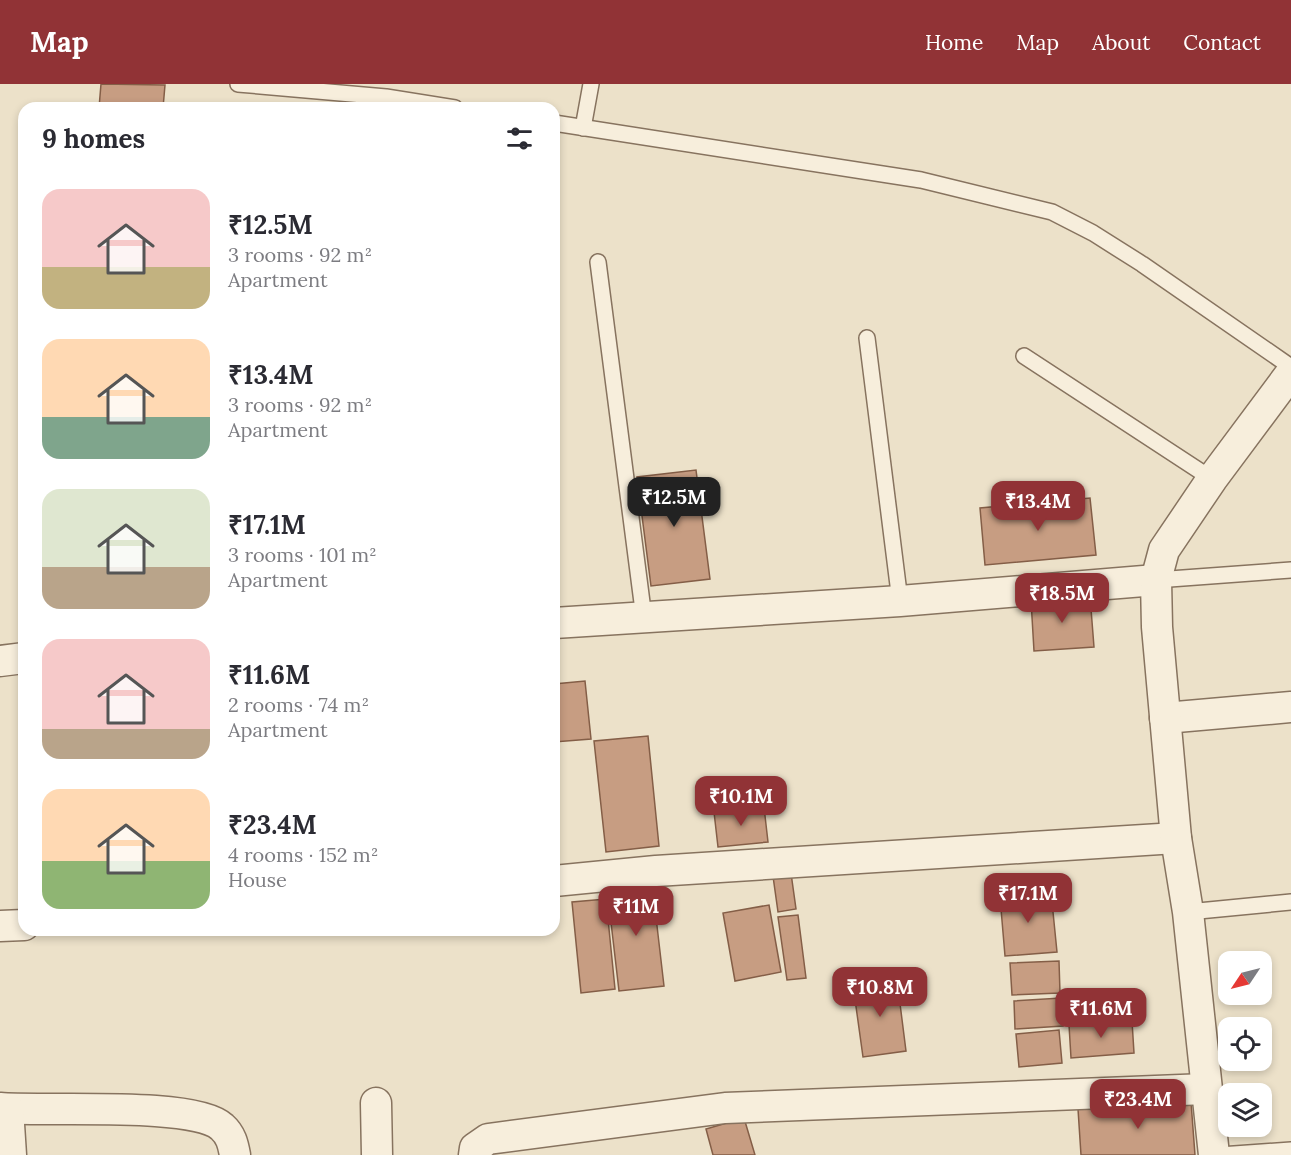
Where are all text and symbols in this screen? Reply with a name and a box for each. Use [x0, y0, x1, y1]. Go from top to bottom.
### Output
text: Map [30, 24, 89, 60]
text: Home [925, 29, 983, 56]
text: Map [1016, 29, 1059, 56]
text: About [1092, 29, 1150, 56]
text: Contact [1183, 29, 1261, 56]
text: 9 homes [42, 122, 145, 155]
icon: filters [503, 122, 536, 155]
text: ₹12.5M [228, 208, 313, 241]
icon: home [90, 213, 162, 285]
text: 3 rooms · 92 m² [228, 242, 372, 267]
text: Apartment [228, 267, 328, 292]
text: ₹13.4M [228, 358, 314, 391]
icon: home [90, 363, 162, 435]
text: 3 rooms · 92 m² [228, 392, 372, 417]
text: Apartment [228, 417, 328, 442]
pin: ₹12.5M [625, 477, 723, 528]
pin: ₹13.4M [989, 481, 1087, 532]
text: ₹12.5M [641, 484, 707, 509]
text: ₹13.4M [1005, 488, 1071, 513]
text: ₹17.1M [228, 508, 306, 541]
icon: home [90, 513, 162, 585]
text: 3 rooms · 101 m² [228, 542, 377, 567]
text: Apartment [228, 567, 328, 592]
pin: ₹18.5M [1013, 573, 1111, 624]
text: ₹18.5M [1029, 580, 1095, 605]
text: ₹11.6M [228, 658, 310, 691]
icon: home [90, 663, 162, 735]
text: 2 rooms · 74 m² [228, 692, 369, 717]
text: Apartment [228, 717, 328, 742]
pin: ₹10.1M [692, 776, 790, 827]
text: ₹10.1M [709, 783, 773, 808]
text: ₹23.4M [228, 808, 317, 841]
icon: home [90, 813, 162, 885]
text: 4 rooms · 152 m² [228, 842, 378, 867]
text: House [228, 867, 287, 892]
pin: ₹17.1M [979, 873, 1077, 924]
text: ₹17.1M [998, 880, 1058, 905]
pin: ₹11M [600, 886, 672, 937]
text: ₹11M [612, 893, 660, 918]
north arrow [1218, 951, 1272, 1005]
map controls [1218, 951, 1272, 1137]
pin: ₹10.8M [831, 967, 929, 1018]
text: ₹10.8M [846, 974, 914, 999]
pin: ₹11.6M [1052, 988, 1150, 1039]
text: ₹11.6M [1069, 995, 1133, 1020]
button: locate [1218, 1017, 1272, 1071]
pin: ₹23.4M [1089, 1079, 1187, 1130]
button: layers [1218, 1083, 1272, 1137]
text: ₹23.4M [1104, 1086, 1172, 1111]

